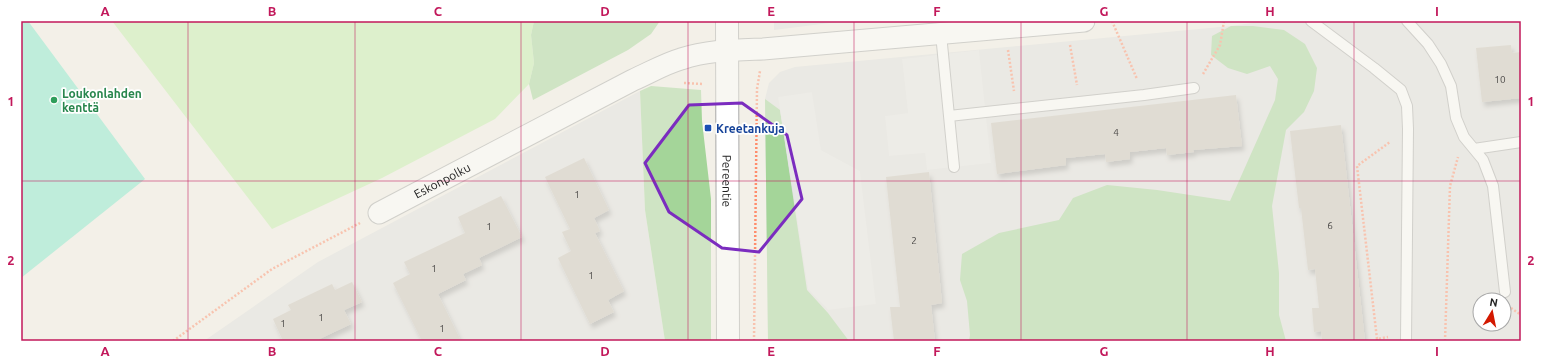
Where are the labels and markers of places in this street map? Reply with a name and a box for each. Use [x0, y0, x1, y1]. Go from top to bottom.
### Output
place label: Loukonlahden kenttä [62, 87, 142, 114]
marker: Loukonlahden kenttä [49, 95, 59, 105]
place label: Kreetankuja [716, 122, 785, 135]
marker: Kreetankuja [703, 123, 713, 133]

